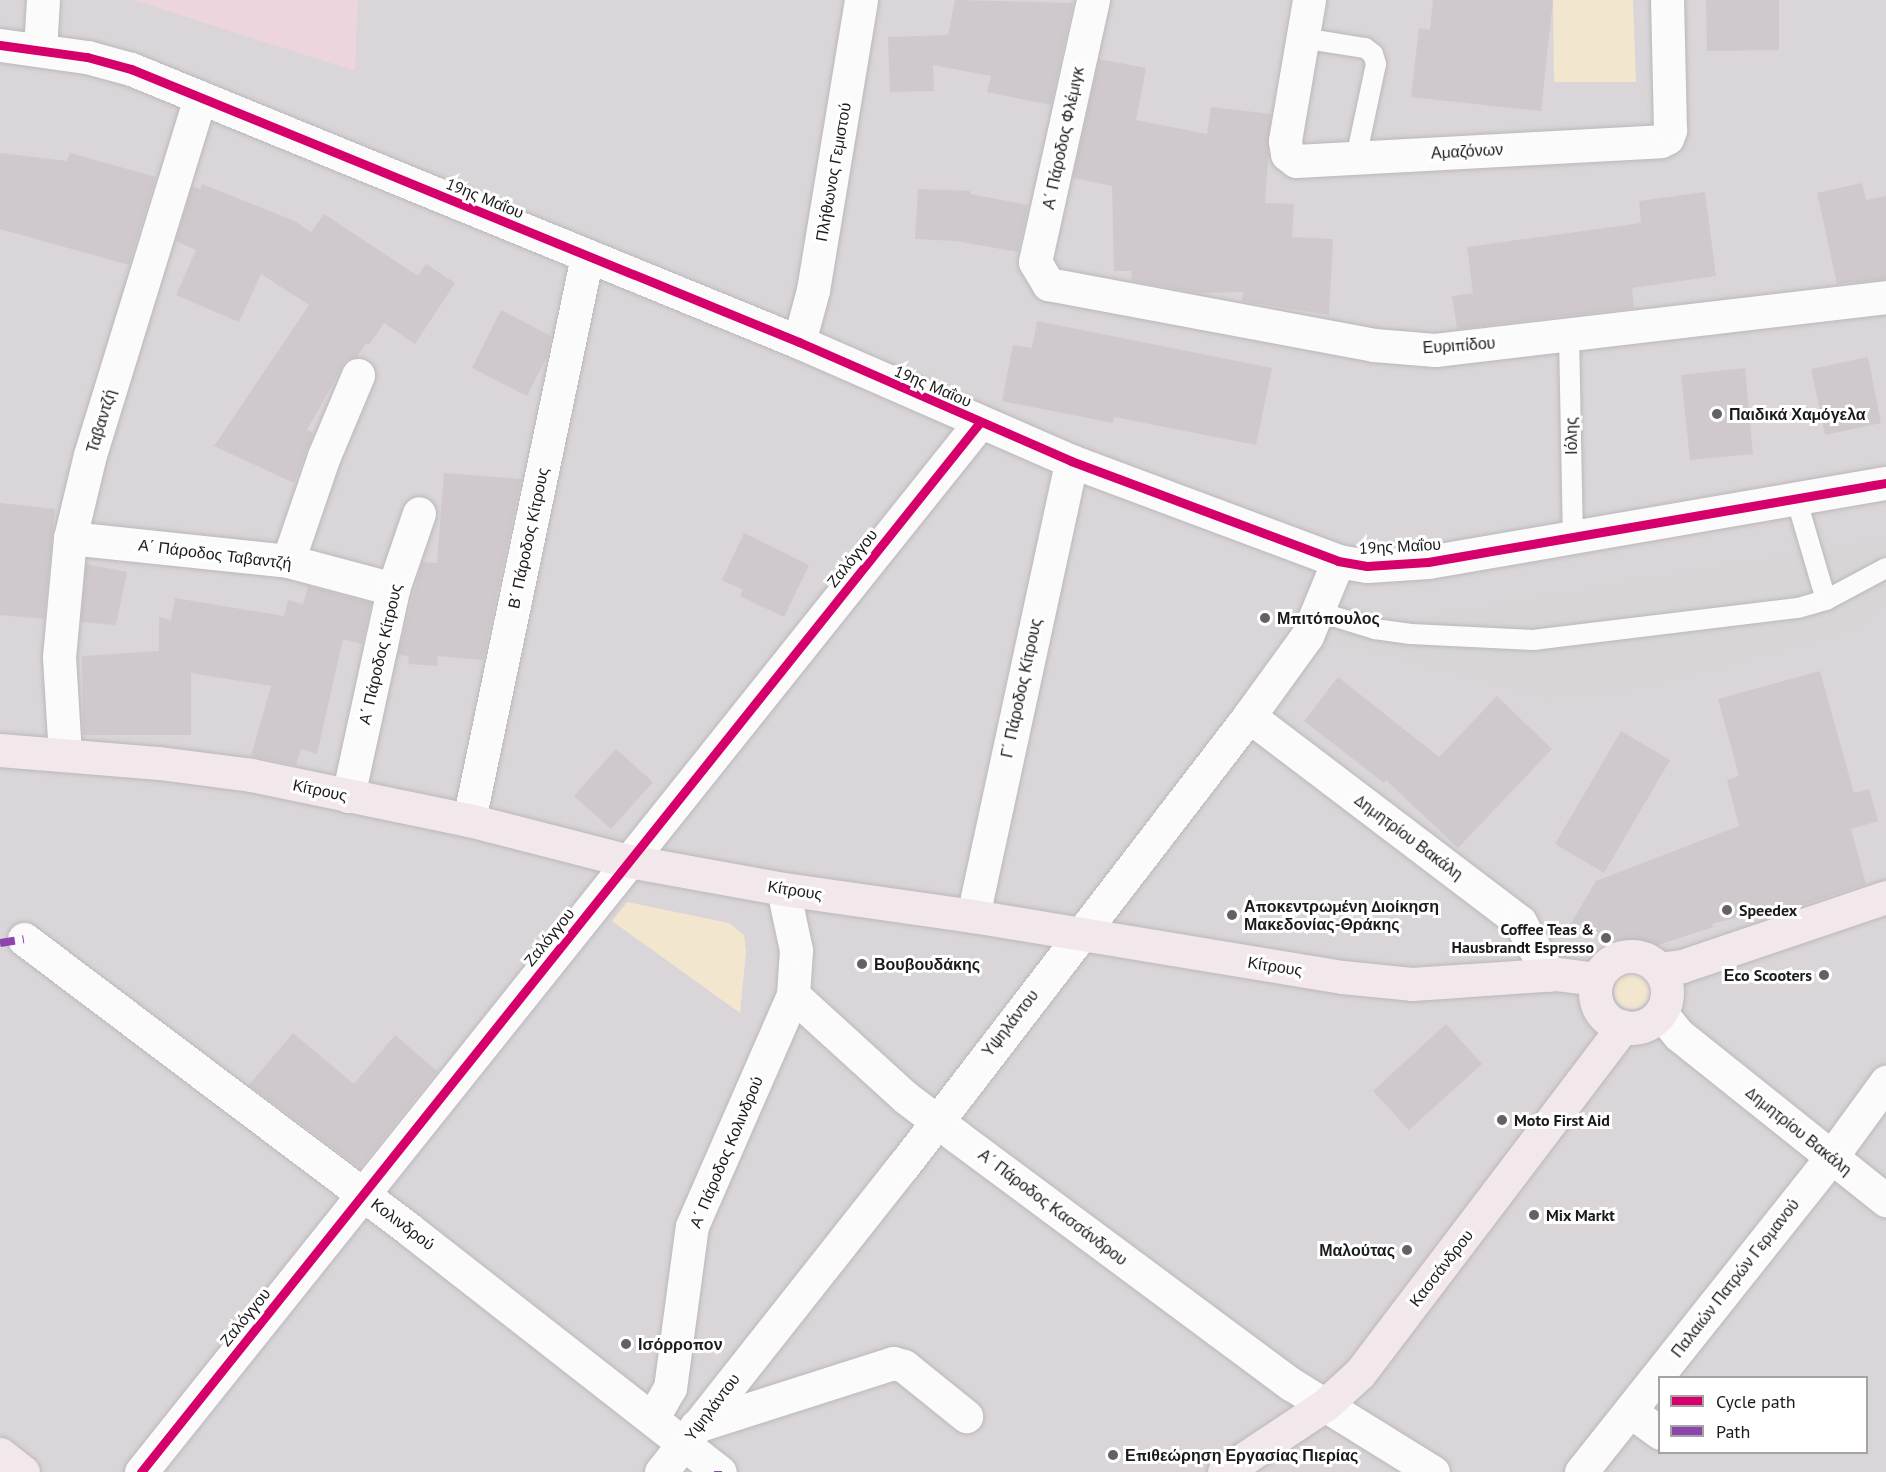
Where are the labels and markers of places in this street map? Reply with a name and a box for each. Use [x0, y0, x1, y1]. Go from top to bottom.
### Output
place label: Παιδικά Χαμόγελα [1729, 404, 1866, 424]
marker: Παιδικά Χαμόγελα [1710, 407, 1724, 421]
place label: Μπιτόπουλος [1277, 608, 1380, 628]
marker: Μπιτόπουλος [1258, 611, 1272, 625]
place label: Αποκεντρωμένη Διοίκηση Μακεδονίας-Θράκης [1244, 896, 1439, 934]
place label: Speedex [1739, 900, 1797, 920]
marker: Speedex [1720, 903, 1734, 917]
marker: Αποκεντρωμένη Διοίκηση Μακεδονίας-Θράκης [1225, 908, 1239, 922]
place label: Coffee Teas & Hausbrandt Espresso [1452, 919, 1594, 957]
marker: Coffee Teas & Hausbrandt Espresso [1599, 931, 1613, 945]
place label: Βουβουδάκης [874, 954, 980, 974]
marker: Βουβουδάκης [855, 957, 869, 971]
place label: Εco Scooters [1724, 965, 1812, 985]
marker: Εco Scooters [1817, 968, 1831, 982]
place label: Moto First Aid [1514, 1110, 1611, 1130]
marker: Moto First Aid [1495, 1113, 1509, 1127]
place label: Mix Markt [1546, 1205, 1615, 1225]
marker: Mix Markt [1527, 1208, 1541, 1222]
place label: Μαλούτας [1319, 1240, 1395, 1260]
marker: Μαλούτας [1400, 1243, 1414, 1257]
place label: Ισόρροπον [638, 1334, 723, 1354]
marker: Ισόρροπον [619, 1337, 633, 1351]
place label: Επιθεώρηση Εργασίας Πιερίας [1125, 1445, 1358, 1465]
marker: Επιθεώρηση Εργασίας Πιερίας [1106, 1448, 1120, 1462]

